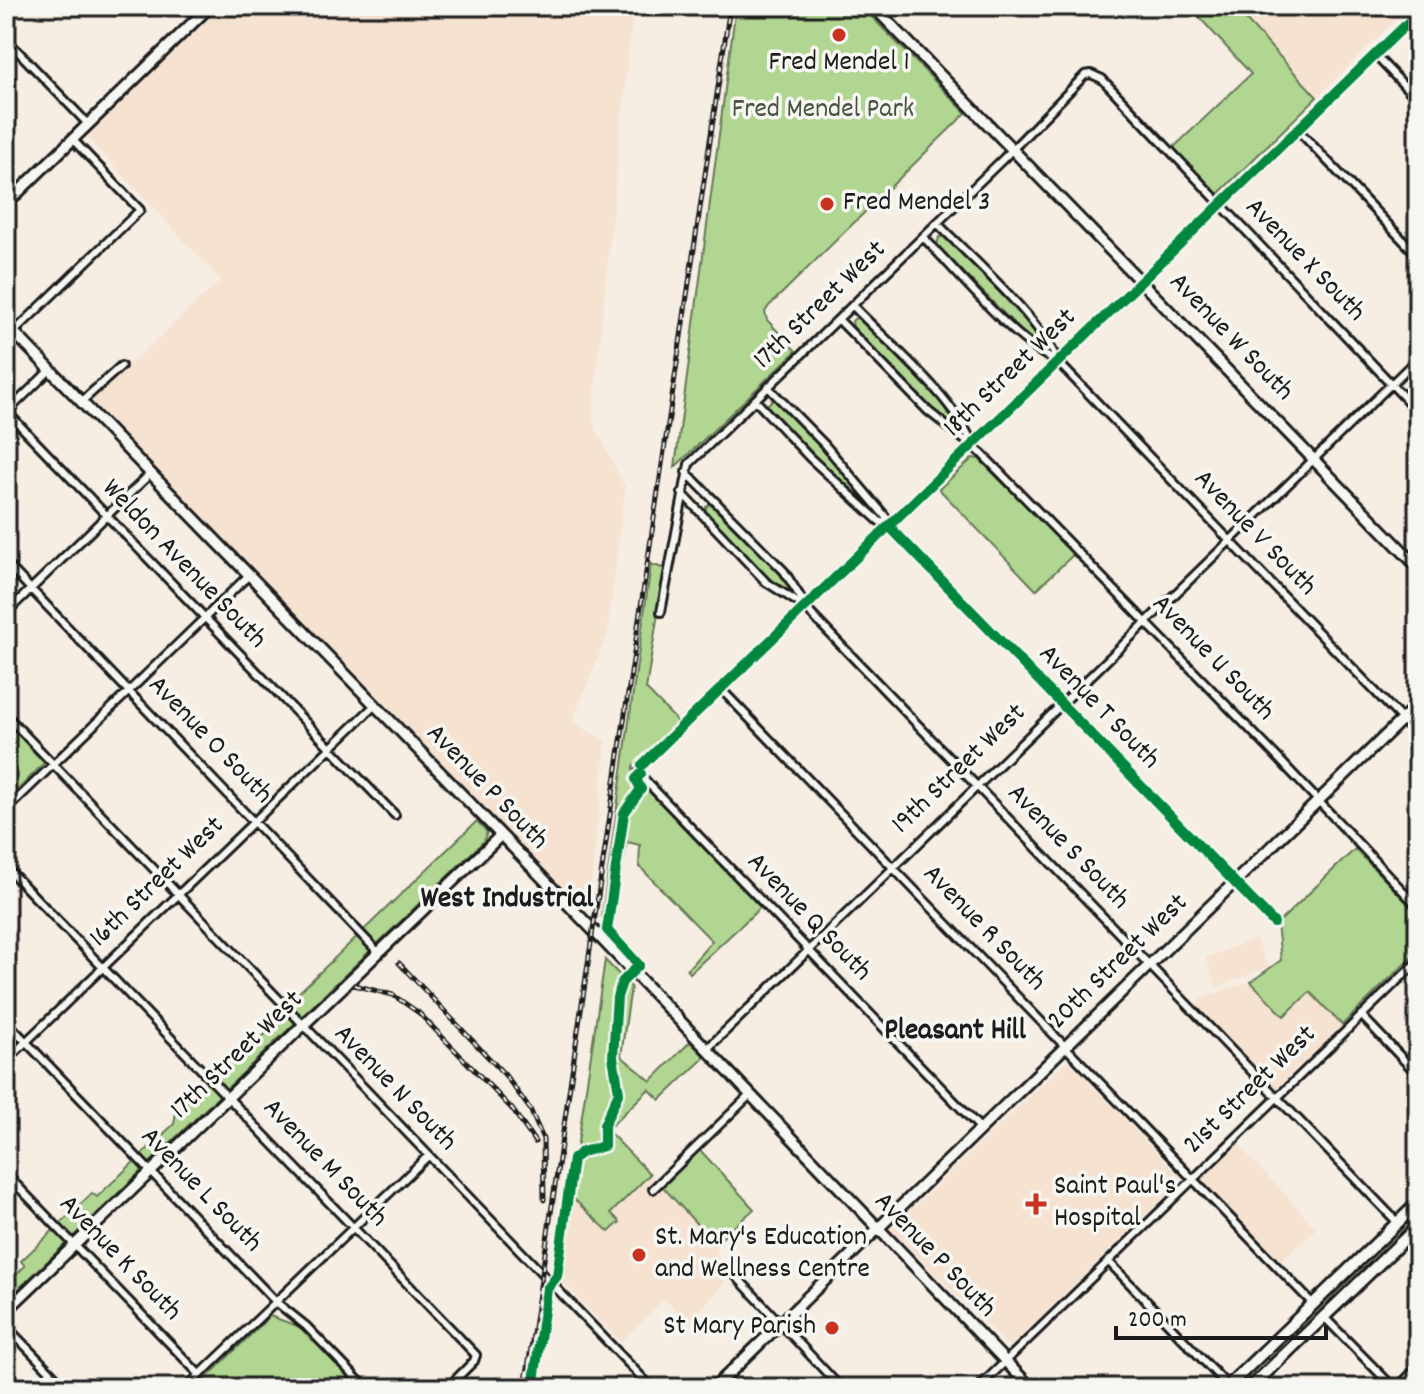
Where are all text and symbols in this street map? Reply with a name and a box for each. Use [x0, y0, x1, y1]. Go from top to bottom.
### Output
marker: Fred Mendel 1 [830, 26, 848, 44]
place label: Fred Mendel 1 [768, 44, 910, 84]
park label: Fred Mendel Park [732, 91, 914, 131]
place label: Fred Mendel 3 [843, 184, 990, 224]
street label: Avenue X South [1234, 190, 1374, 332]
marker: Fred Mendel 3 [818, 195, 836, 213]
street label: 17th Street West [745, 232, 897, 380]
street label: Avenue W South [1158, 265, 1302, 411]
street label: 18th Street West [935, 300, 1087, 448]
street label: Avenue V South [1183, 462, 1325, 606]
street label: Weldon Avenue South [91, 471, 275, 659]
street label: Avenue U South [1141, 586, 1283, 732]
street label: Avenue T South [1028, 636, 1168, 780]
street label: Avenue O South [137, 668, 281, 814]
street label: 19th Street West [884, 695, 1036, 845]
street label: Avenue P South [415, 716, 557, 860]
street label: Avenue S South [996, 776, 1138, 920]
street label: 16th Street West [81, 808, 235, 958]
street label: Avenue Q South [736, 844, 880, 992]
street label: Avenue R South [912, 856, 1054, 1002]
district label: West Industrial [421, 879, 594, 922]
street label: 20th Street West [1040, 885, 1198, 1041]
street label: 17th Street West [162, 982, 314, 1130]
district label: Pleasant Hill [884, 1011, 1027, 1054]
street label: Avenue N South [323, 1016, 465, 1162]
street label: 21st Street West [1175, 1017, 1327, 1165]
street label: Avenue M South [252, 1090, 396, 1238]
street label: Avenue L South [130, 1119, 270, 1263]
place label: Saint Paul's Hospital [1054, 1168, 1176, 1240]
street label: Avenue P South [863, 1184, 1005, 1328]
street label: Avenue K South [48, 1187, 190, 1331]
marker: Saint Paul's Hospital [1025, 1193, 1047, 1215]
place label: St. Mary's Education and Wellness Centre [655, 1219, 870, 1291]
marker: St. Mary's Education and Wellness Centre [630, 1246, 648, 1264]
scale bar [1116, 1290, 1326, 1340]
text: 200 m [1128, 1304, 1187, 1338]
place label: St Mary Parish [663, 1308, 816, 1348]
marker: St Mary Parish [823, 1319, 841, 1337]

